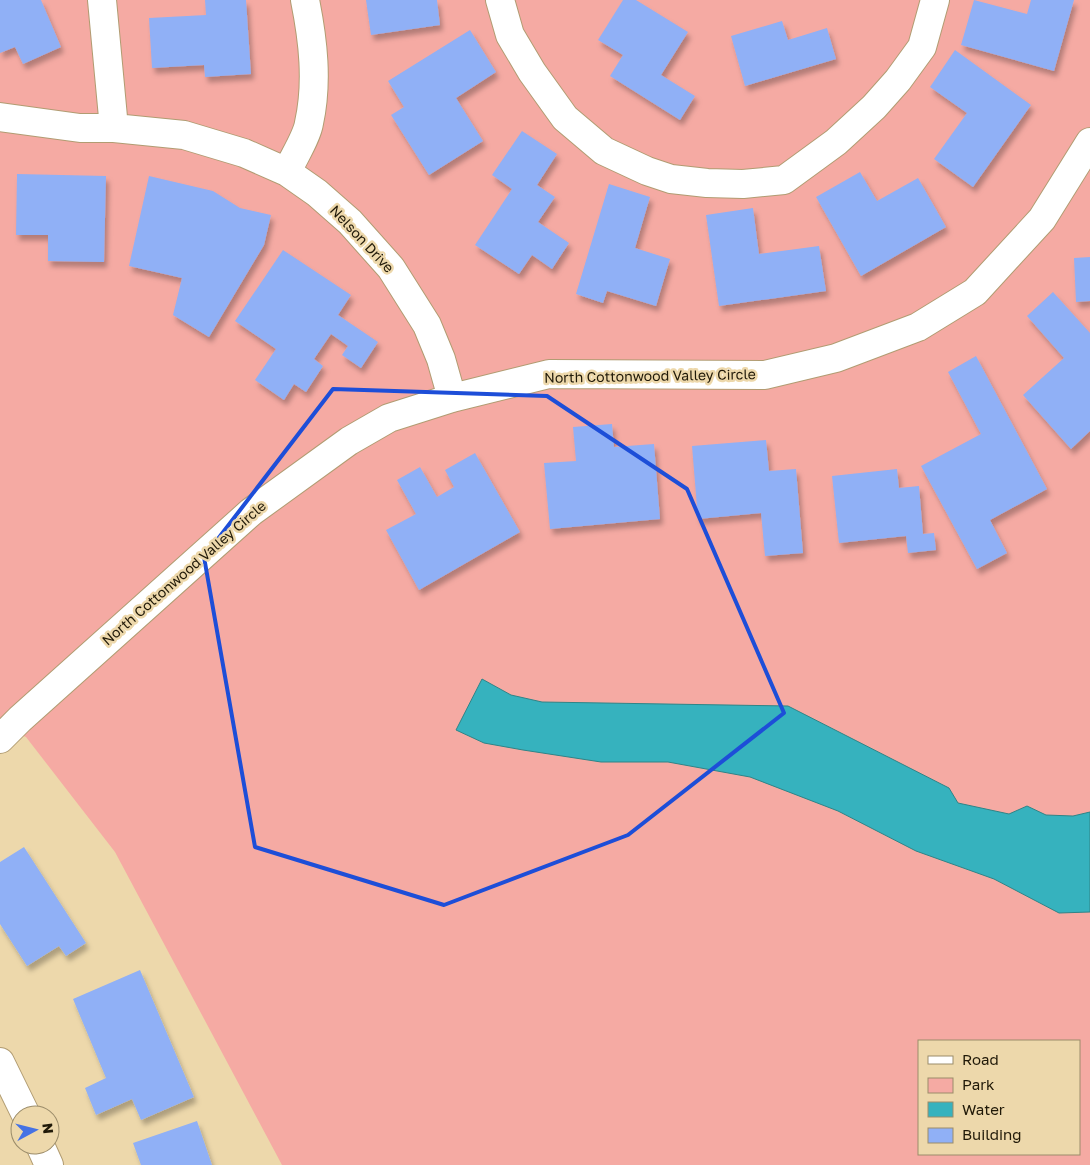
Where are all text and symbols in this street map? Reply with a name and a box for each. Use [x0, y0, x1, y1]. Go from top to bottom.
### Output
street label: Nelson Drive [327, 201, 398, 276]
street label: North Cottonwood Valley Circle [544, 365, 756, 386]
street label: North Cottonwood Valley Circle [98, 497, 269, 648]
legend [918, 1040, 1080, 1155]
text: Road [962, 1050, 999, 1068]
text: Park [962, 1075, 995, 1093]
text: Water [962, 1100, 1005, 1118]
north arrow [10, 1105, 60, 1155]
text: N [39, 1122, 57, 1135]
text: Building [962, 1125, 1022, 1143]

